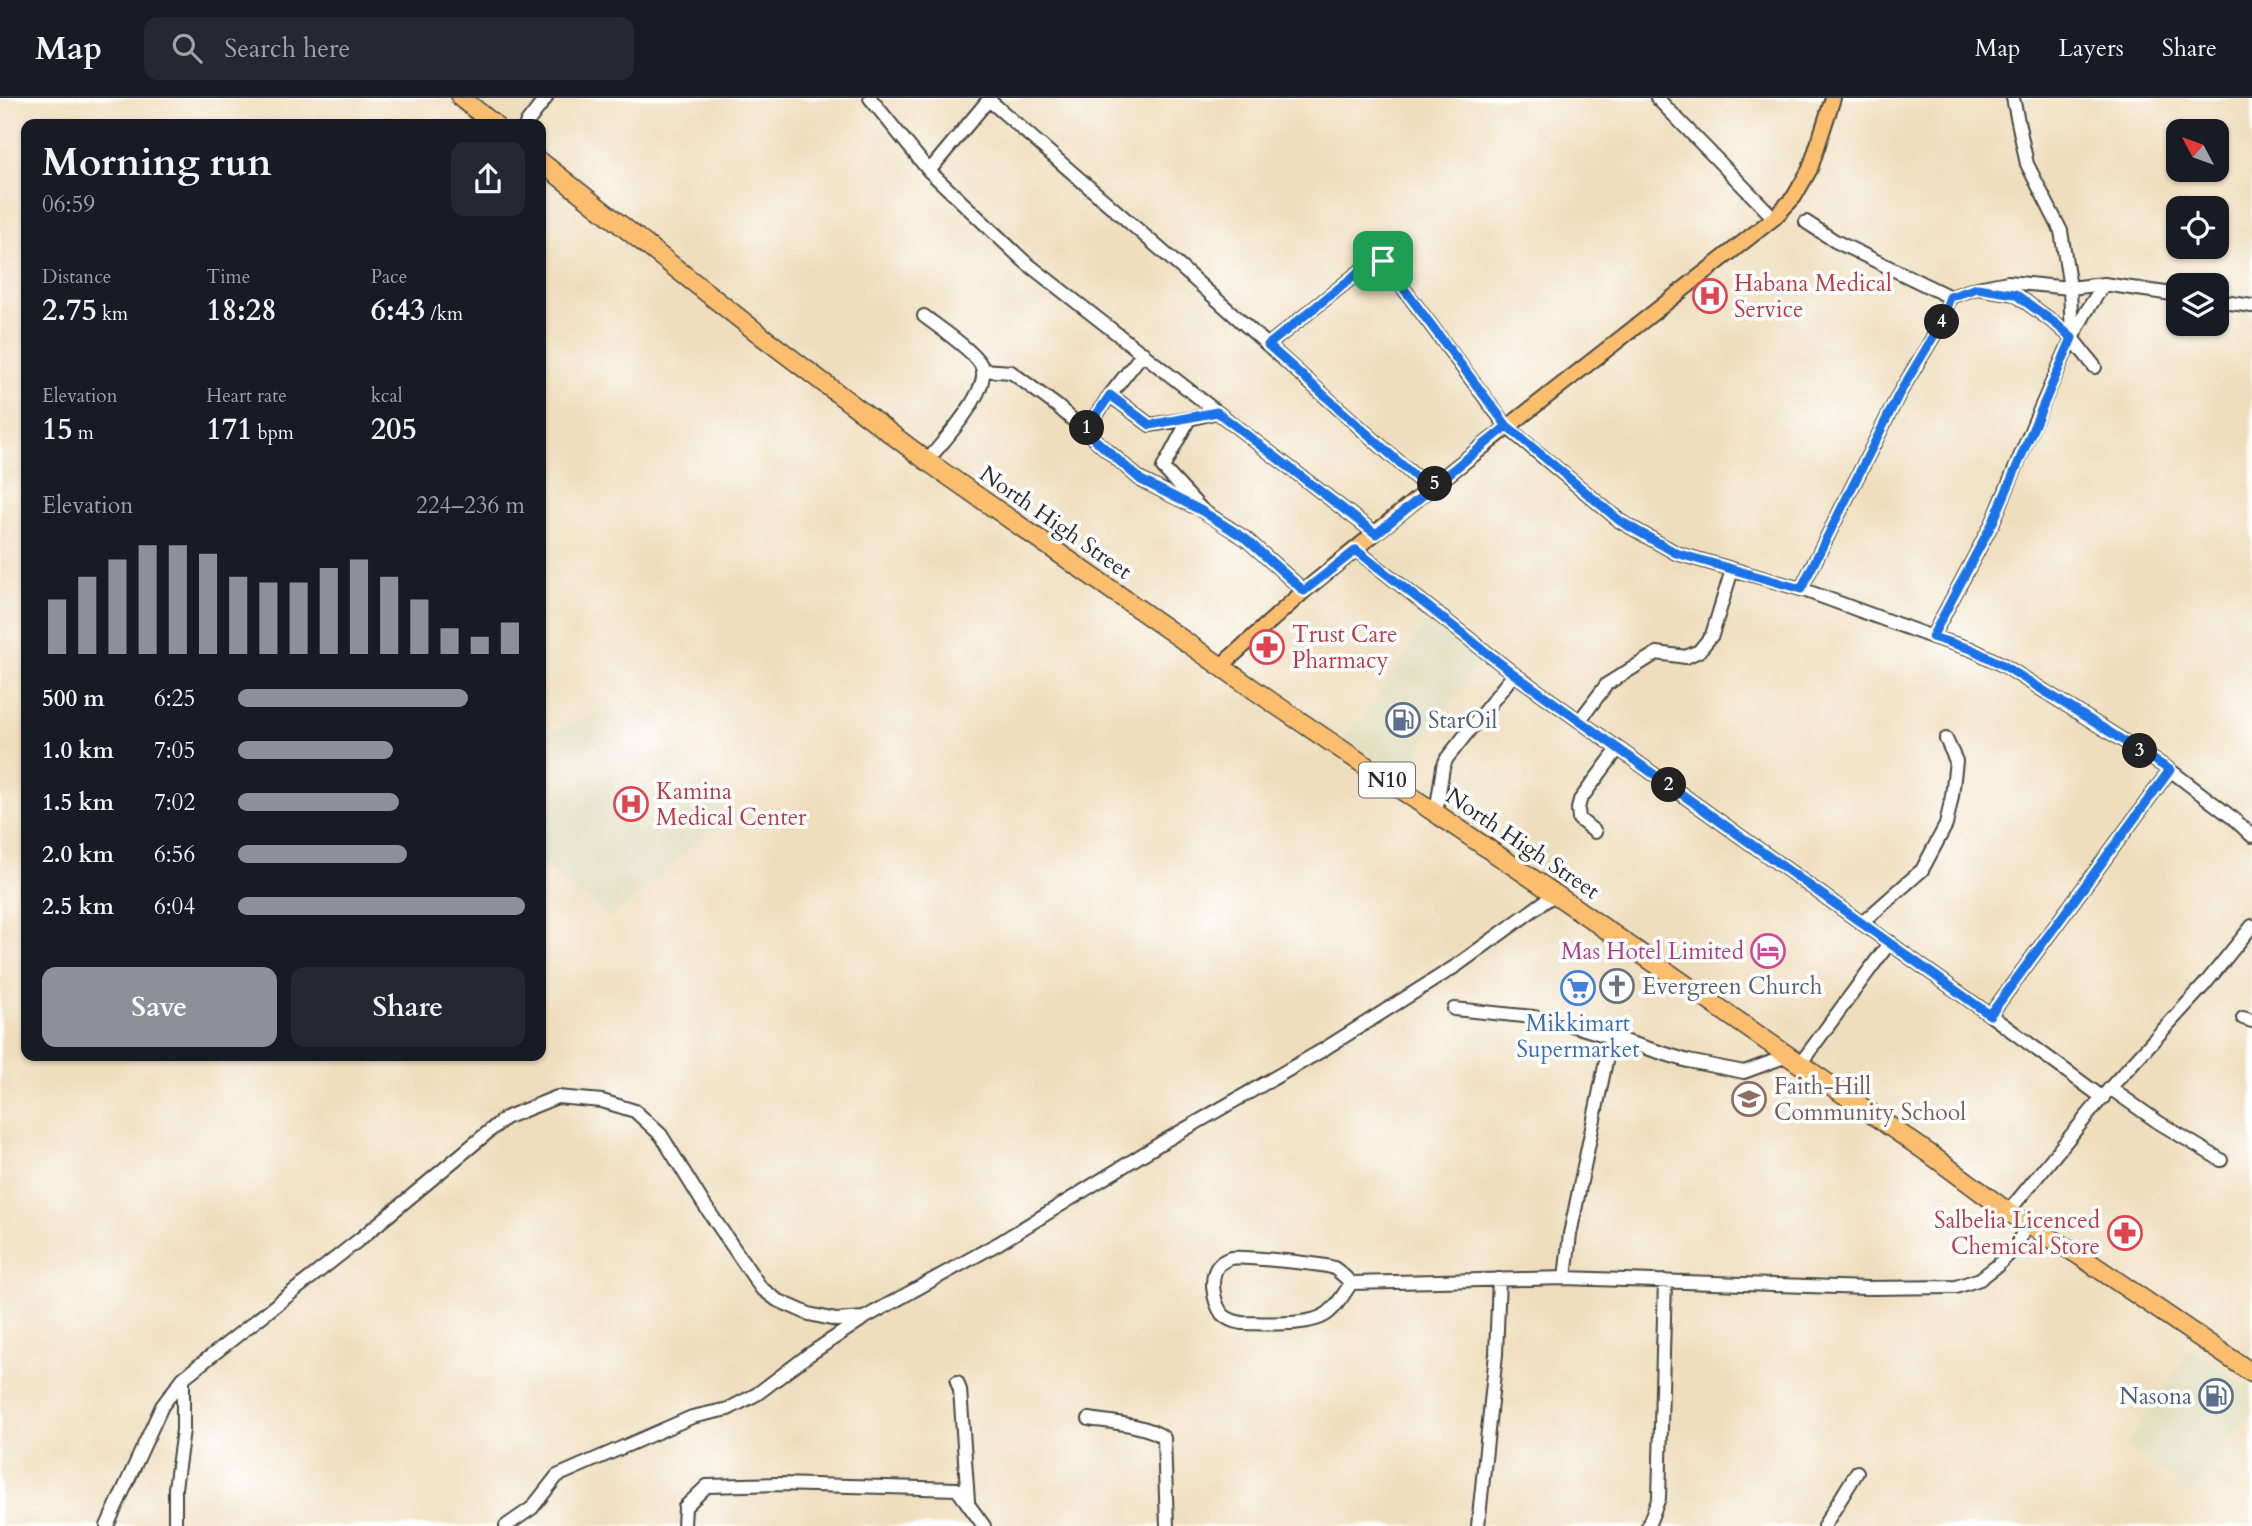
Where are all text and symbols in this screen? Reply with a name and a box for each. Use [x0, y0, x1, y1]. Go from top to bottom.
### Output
search box [144, 17, 634, 80]
text: Map [35, 26, 102, 71]
icon: search [168, 29, 206, 67]
text: Search here [224, 31, 350, 66]
text: Map [1975, 32, 2021, 65]
text: Layers [2059, 32, 2124, 65]
text: Share [2162, 32, 2217, 65]
north arrow [2166, 119, 2230, 182]
map controls [2166, 119, 2229, 336]
text: Morning run [42, 137, 272, 189]
button: share [451, 142, 525, 216]
text: 06:59 [42, 189, 95, 220]
button: locate [2166, 196, 2229, 259]
pin [1353, 231, 1413, 291]
icon: arrive [1364, 242, 1402, 280]
text: Distance [42, 264, 111, 290]
text: Time [206, 264, 250, 290]
text: Pace [371, 264, 407, 290]
place label: Habana Medical Service [1734, 268, 1892, 325]
button: layers [2166, 273, 2229, 336]
hospital icon: Habana Medical Service [1691, 277, 1729, 315]
text: 2.75 [42, 290, 97, 331]
text: 18:28 [206, 290, 277, 331]
text: 6:43 [371, 290, 425, 331]
text: km [97, 301, 128, 327]
text: /km [425, 301, 463, 327]
pin: 4 [1924, 304, 1960, 340]
text: 4 [1937, 308, 1946, 334]
text: Elevation [42, 383, 117, 409]
text: Heart rate [206, 383, 287, 409]
text: kcal [371, 383, 403, 409]
text: 15 [42, 409, 73, 450]
text: 171 [206, 409, 252, 450]
text: 205 [371, 409, 417, 450]
pin: 1 [1070, 410, 1104, 446]
text: 1 [1082, 414, 1091, 440]
text: m [73, 420, 94, 446]
text: bpm [252, 420, 294, 446]
street label: North High Street [973, 458, 1138, 587]
pin: 5 [1418, 466, 1452, 502]
text: 5 [1430, 470, 1439, 496]
text: Elevation [42, 490, 133, 521]
text: 224–236 m [416, 490, 525, 521]
place label: Trust Care Pharmacy [1292, 619, 1397, 676]
pharmacy icon: Trust Care Pharmacy [1248, 628, 1286, 666]
text: 500 m [42, 683, 105, 714]
text: 6:25 [154, 683, 195, 714]
fuel station icon: StarOil [1384, 701, 1422, 739]
place label: StarOil [1428, 705, 1497, 736]
pin: 3 [2122, 734, 2158, 768]
text: 1.0 km [42, 735, 114, 766]
text: 7:05 [154, 735, 195, 766]
text: 3 [2135, 737, 2144, 763]
road number: N10 [1359, 762, 1415, 798]
pin: 2 [1652, 768, 1686, 802]
text: 2 [1664, 771, 1673, 797]
place label: Kamina Medical Center [656, 776, 807, 833]
street label: North High Street [1440, 780, 1606, 906]
hospital icon: Kamina Medical Center [612, 785, 650, 823]
text: 1.5 km [42, 787, 114, 818]
text: 7:02 [154, 787, 195, 818]
text: 2.0 km [42, 839, 114, 870]
text: 6:56 [154, 839, 195, 870]
text: 2.5 km [42, 891, 114, 922]
text: 6:04 [154, 891, 195, 922]
hotel icon: Mas Hotel Limited [1749, 932, 1787, 970]
place label: Mas Hotel Limited [1561, 936, 1745, 967]
button: Save [42, 967, 277, 1047]
button: Share [291, 967, 525, 1047]
church icon: Evergreen Church [1598, 967, 1636, 1005]
supermarket icon: Mikkimart Supermarket [1559, 969, 1597, 1007]
place label: Evergreen Church [1642, 971, 1823, 1002]
place label: Mikkimart Supermarket [1516, 1008, 1640, 1065]
place label: Faith-Hill Community School [1774, 1071, 1966, 1128]
school or university icon: Faith-Hill Community School [1730, 1080, 1768, 1118]
place label: Salbelia Licenced Chemical Store [1934, 1205, 2101, 1262]
pharmacy icon: Salbelia Licenced Chemical Store [2106, 1214, 2144, 1252]
fuel station icon: Nasona [2197, 1377, 2235, 1415]
place label: Nasona [2119, 1381, 2192, 1412]

